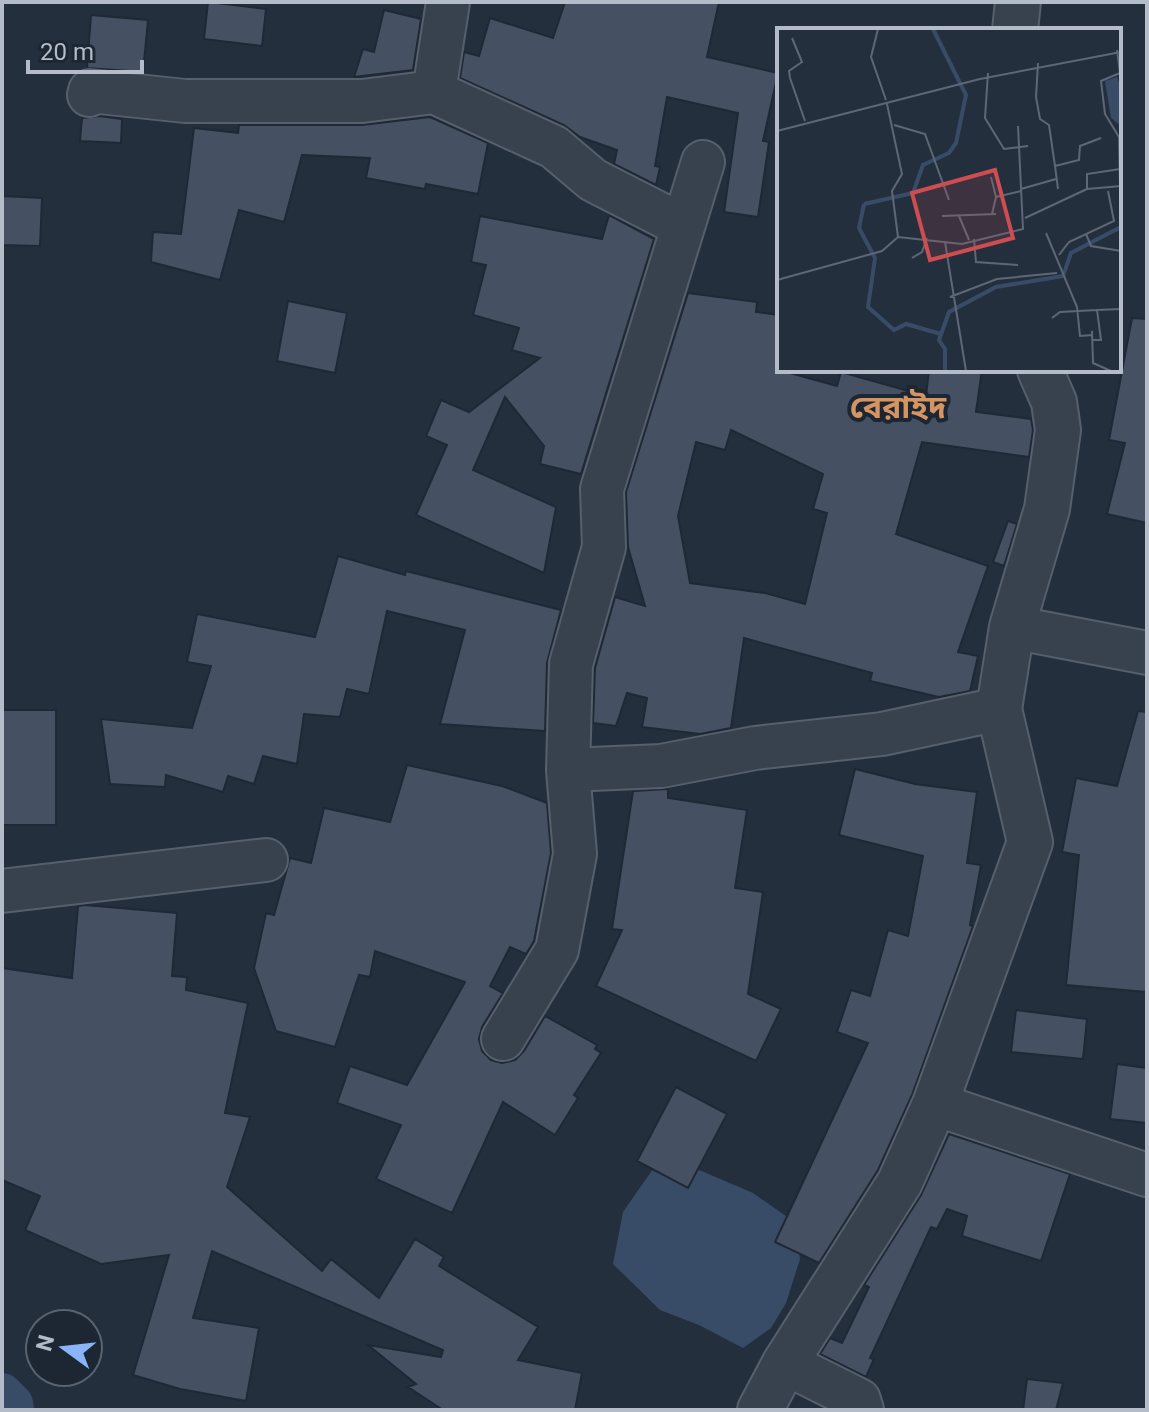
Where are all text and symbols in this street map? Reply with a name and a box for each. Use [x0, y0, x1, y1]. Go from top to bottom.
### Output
scale bar [28, 24, 142, 74]
inset map [777, 28, 1121, 372]
text: 20 m [40, 38, 94, 66]
district label: বেরাইদ [850, 388, 947, 426]
north arrow [24, 1308, 104, 1388]
text: N [31, 1332, 59, 1354]

